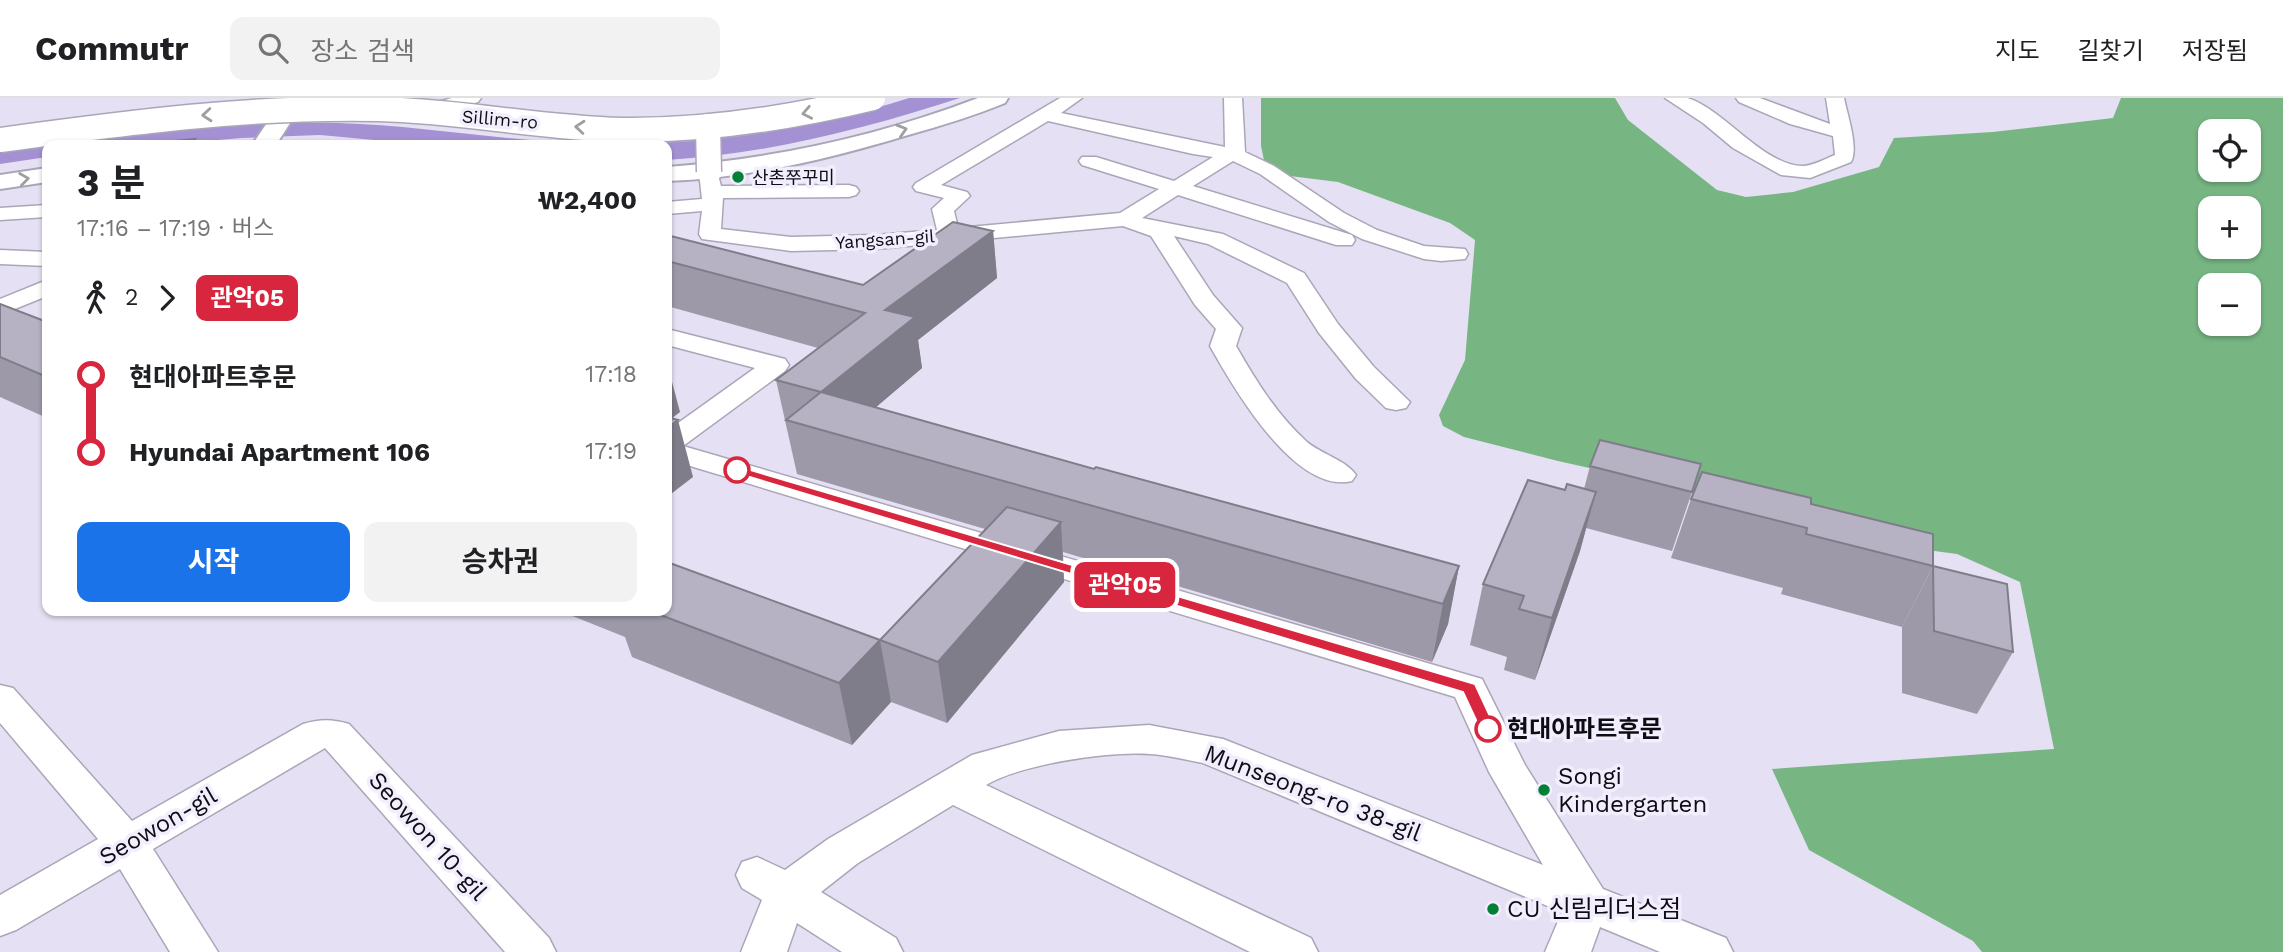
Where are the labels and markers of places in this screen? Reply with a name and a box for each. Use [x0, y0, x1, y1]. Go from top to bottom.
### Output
place label: 산촌쭈꾸미 [752, 167, 835, 188]
marker: 산촌쭈꾸미 [730, 169, 746, 185]
unlabelled marker [724, 457, 750, 483]
place label: 현대아파트후문 [1507, 715, 1662, 743]
marker: 현대아파트후문 [1475, 716, 1501, 742]
place label: Songi Kindergarten [1558, 762, 1707, 818]
marker: Songi Kindergarten [1536, 782, 1552, 798]
place label: CU 신림리더스점 [1507, 895, 1681, 923]
marker: CU 신림리더스점 [1485, 901, 1501, 917]

